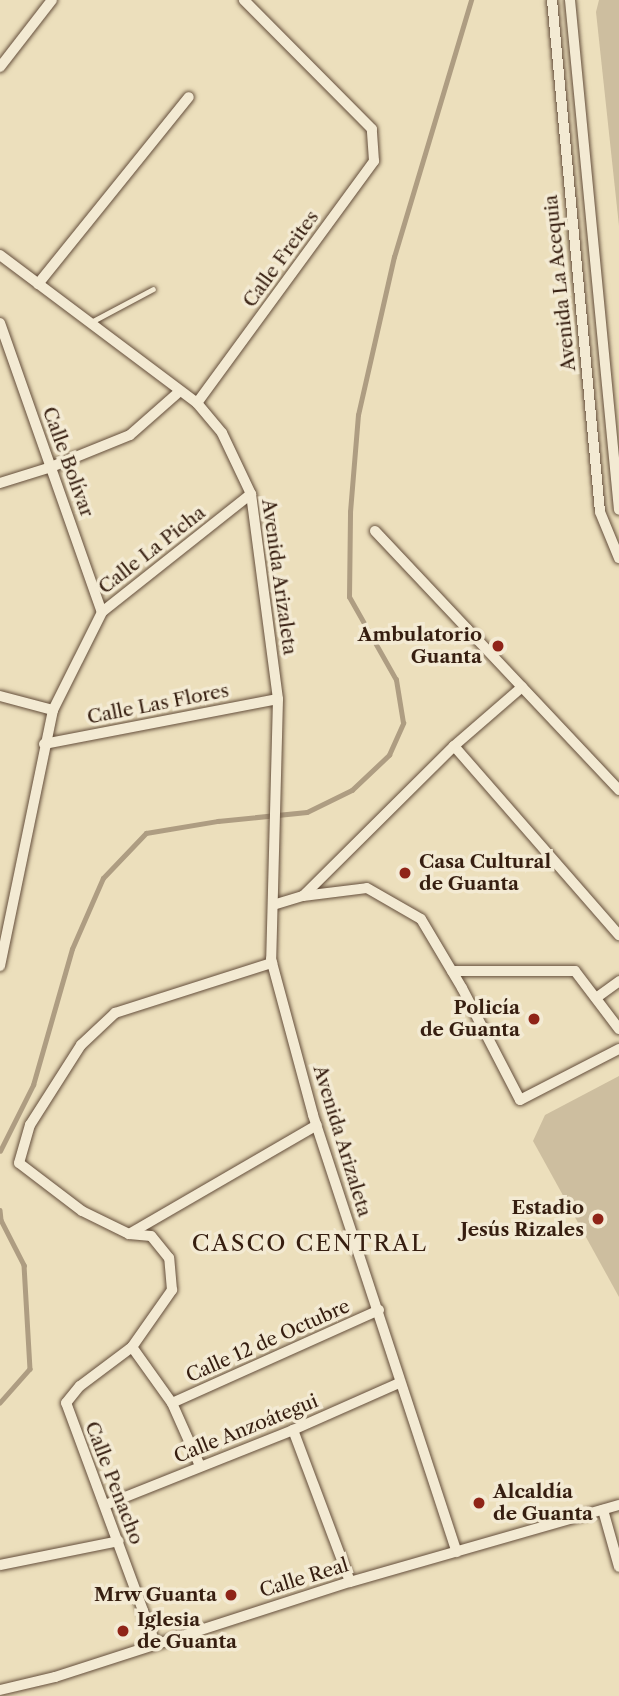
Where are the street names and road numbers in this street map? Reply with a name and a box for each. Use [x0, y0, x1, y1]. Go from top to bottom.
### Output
street label: Avenida La Acequia [539, 193, 581, 373]
street label: Calle Freites [238, 206, 324, 312]
street label: Calle Bolívar [38, 404, 98, 520]
street label: Avenida Arizaleta [257, 497, 301, 657]
street label: Calle La Picha [94, 501, 210, 599]
street label: Calle Las Flores [85, 679, 231, 729]
street label: Avenida Arizaleta [308, 1062, 376, 1220]
street label: Calle 12 de Octubre [183, 1295, 353, 1387]
street label: Calle Anzoátegui [170, 1390, 322, 1468]
street label: Calle Penacho [80, 1418, 148, 1548]
street label: Calle Real [257, 1554, 351, 1602]

